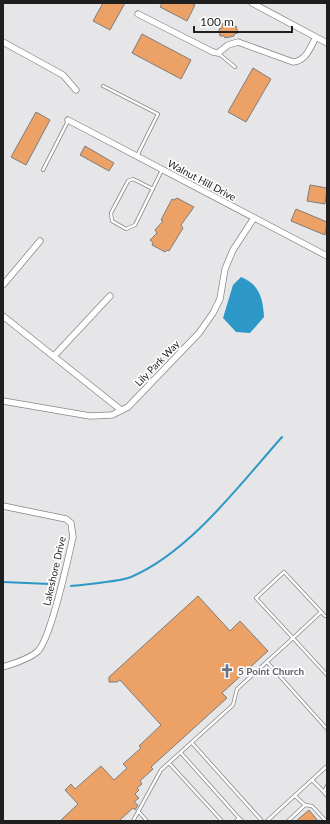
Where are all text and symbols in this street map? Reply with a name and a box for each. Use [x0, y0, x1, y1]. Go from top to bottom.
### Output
scale bar [194, 8, 292, 34]
text: 100 m [200, 14, 234, 29]
street label: Walnut Hill Drive [166, 157, 238, 203]
street label: Lily Park Way [132, 337, 182, 388]
street label: Lakeshore Drive [40, 535, 68, 607]
church icon: 5 Point Church [219, 663, 235, 679]
place label: 5 Point Church [238, 665, 304, 677]

